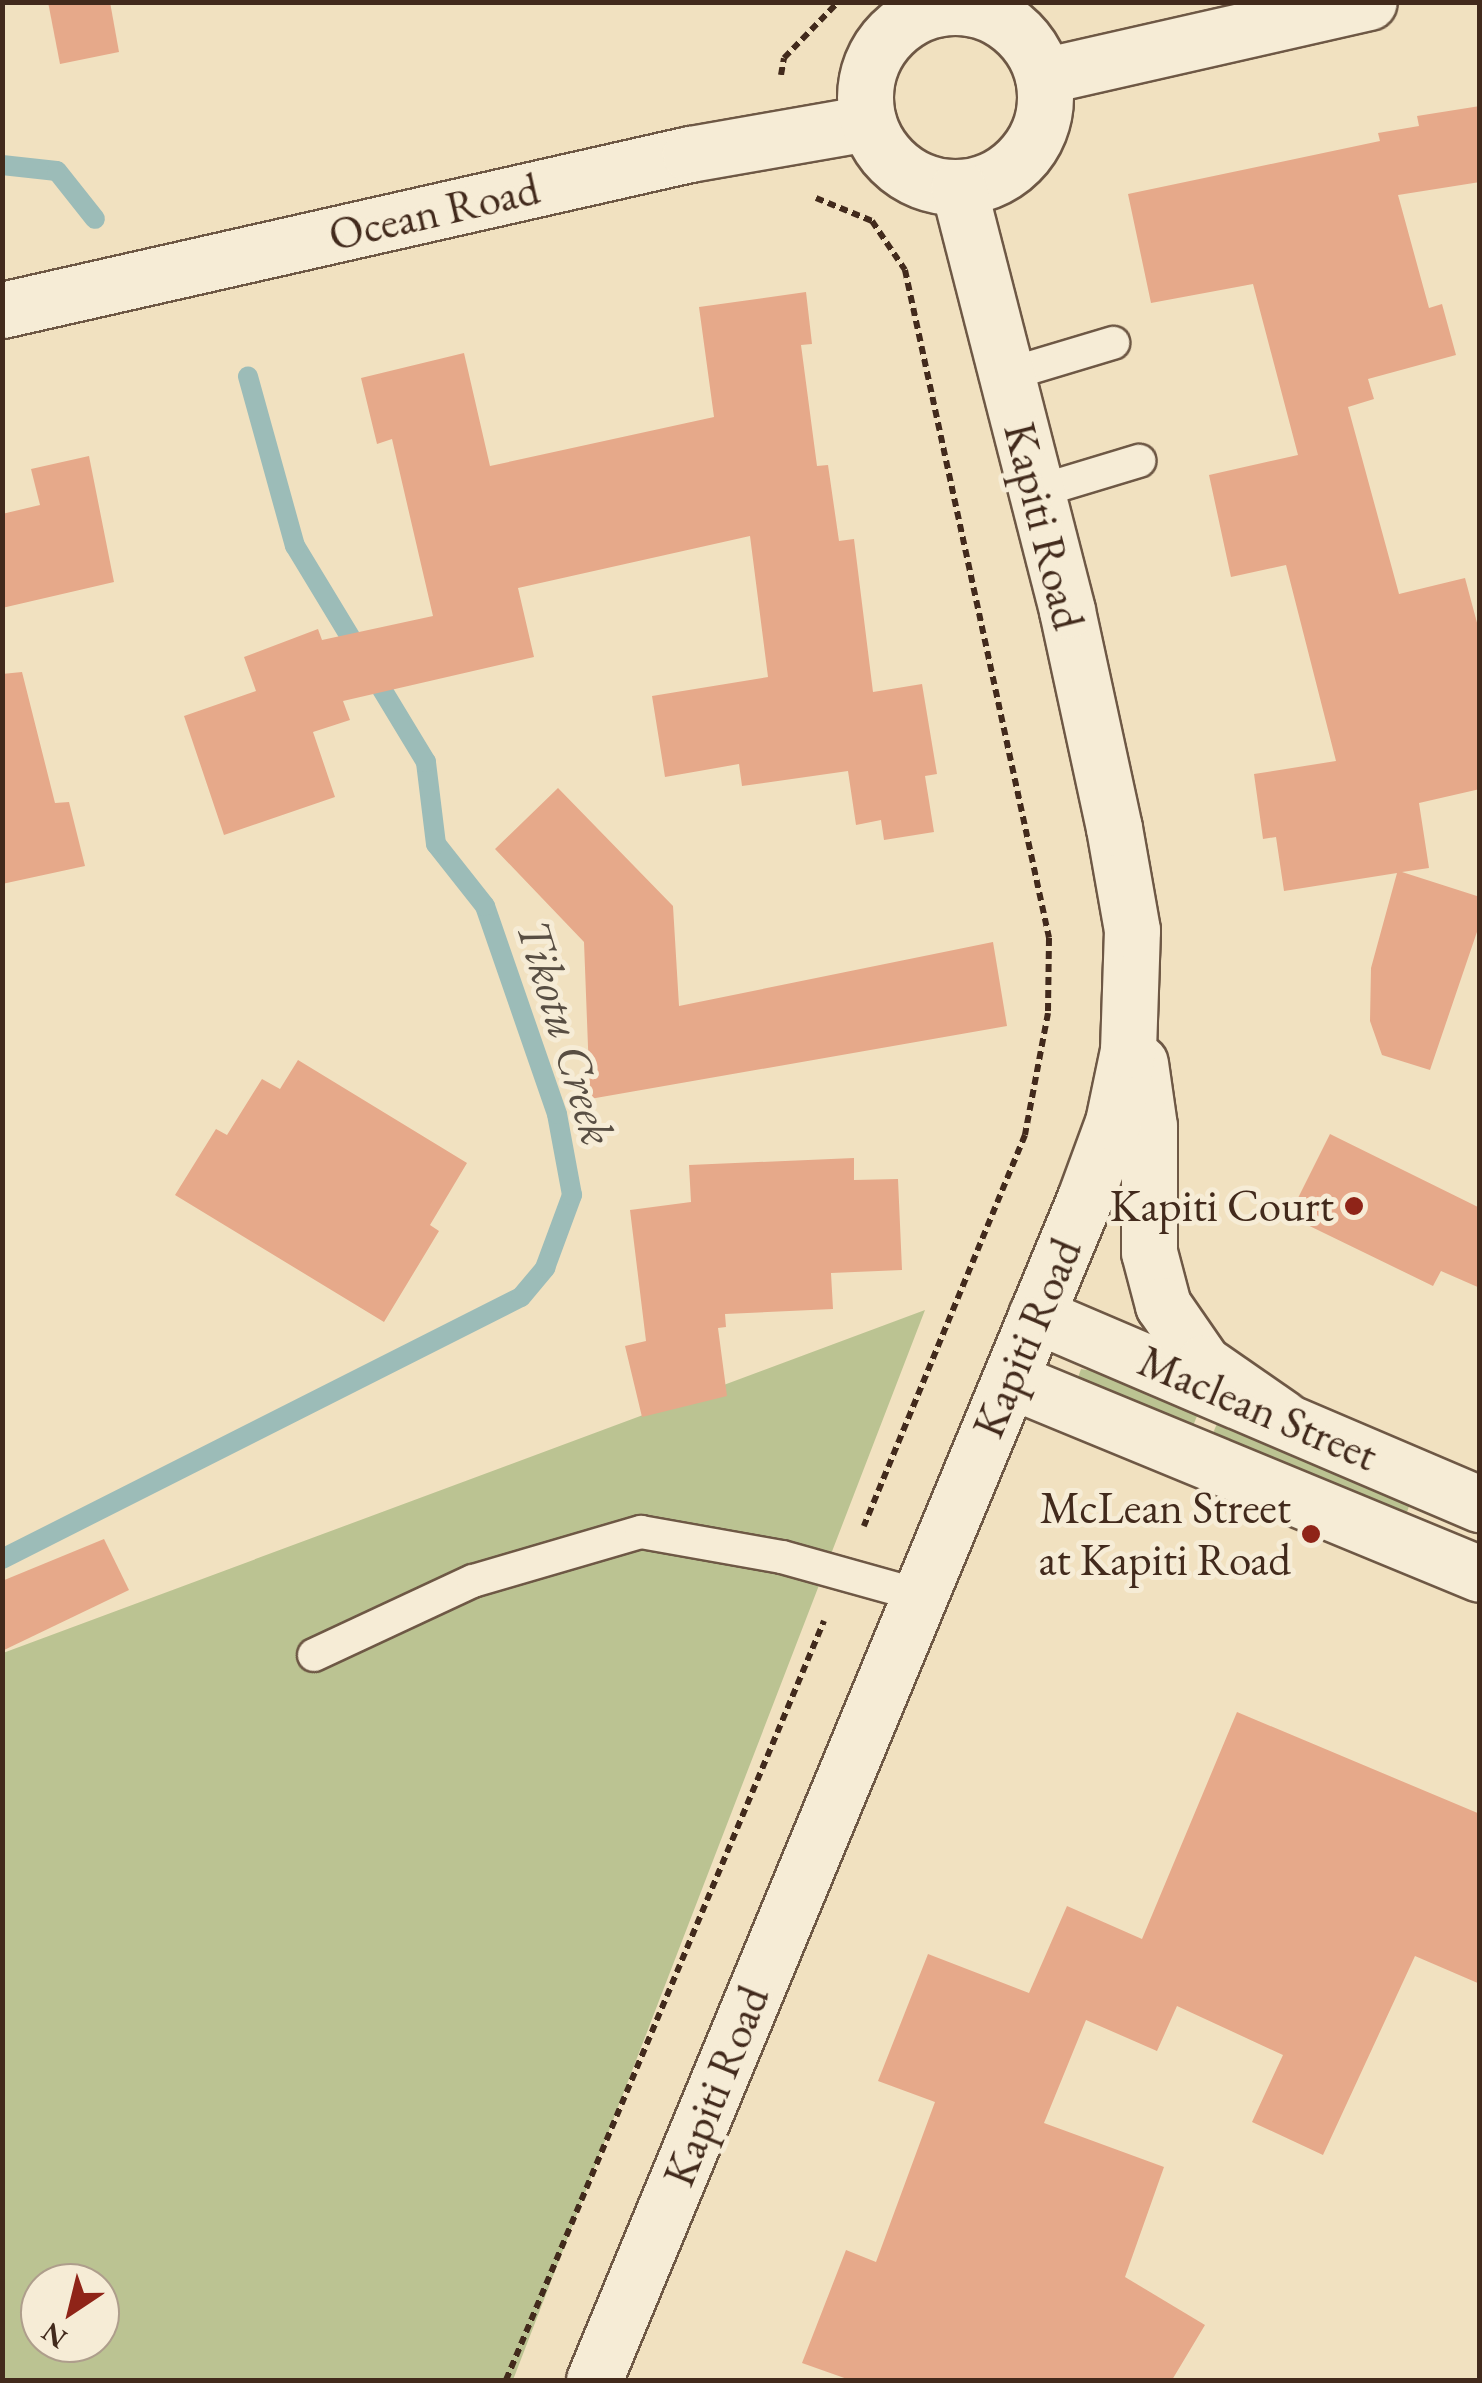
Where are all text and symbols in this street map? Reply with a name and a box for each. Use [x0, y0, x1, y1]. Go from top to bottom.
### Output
street label: Ocean Road [324, 162, 544, 262]
street label: Kapiti Road [992, 417, 1096, 635]
water label: Tikotu Creek [504, 912, 628, 1152]
place label: Kapiti Court [1110, 1179, 1334, 1233]
marker: Kapiti Court [1343, 1195, 1365, 1217]
street label: Kapiti Road [961, 1230, 1093, 1446]
street label: Maclean Street [1131, 1334, 1385, 1482]
place label: McLean Street at Kapiti Road [1039, 1481, 1291, 1587]
marker: McLean Street at Kapiti Road [1300, 1523, 1322, 1545]
street label: Kapiti Road [651, 1978, 781, 2194]
north arrow [20, 2263, 120, 2363]
text: N [34, 2315, 74, 2357]

